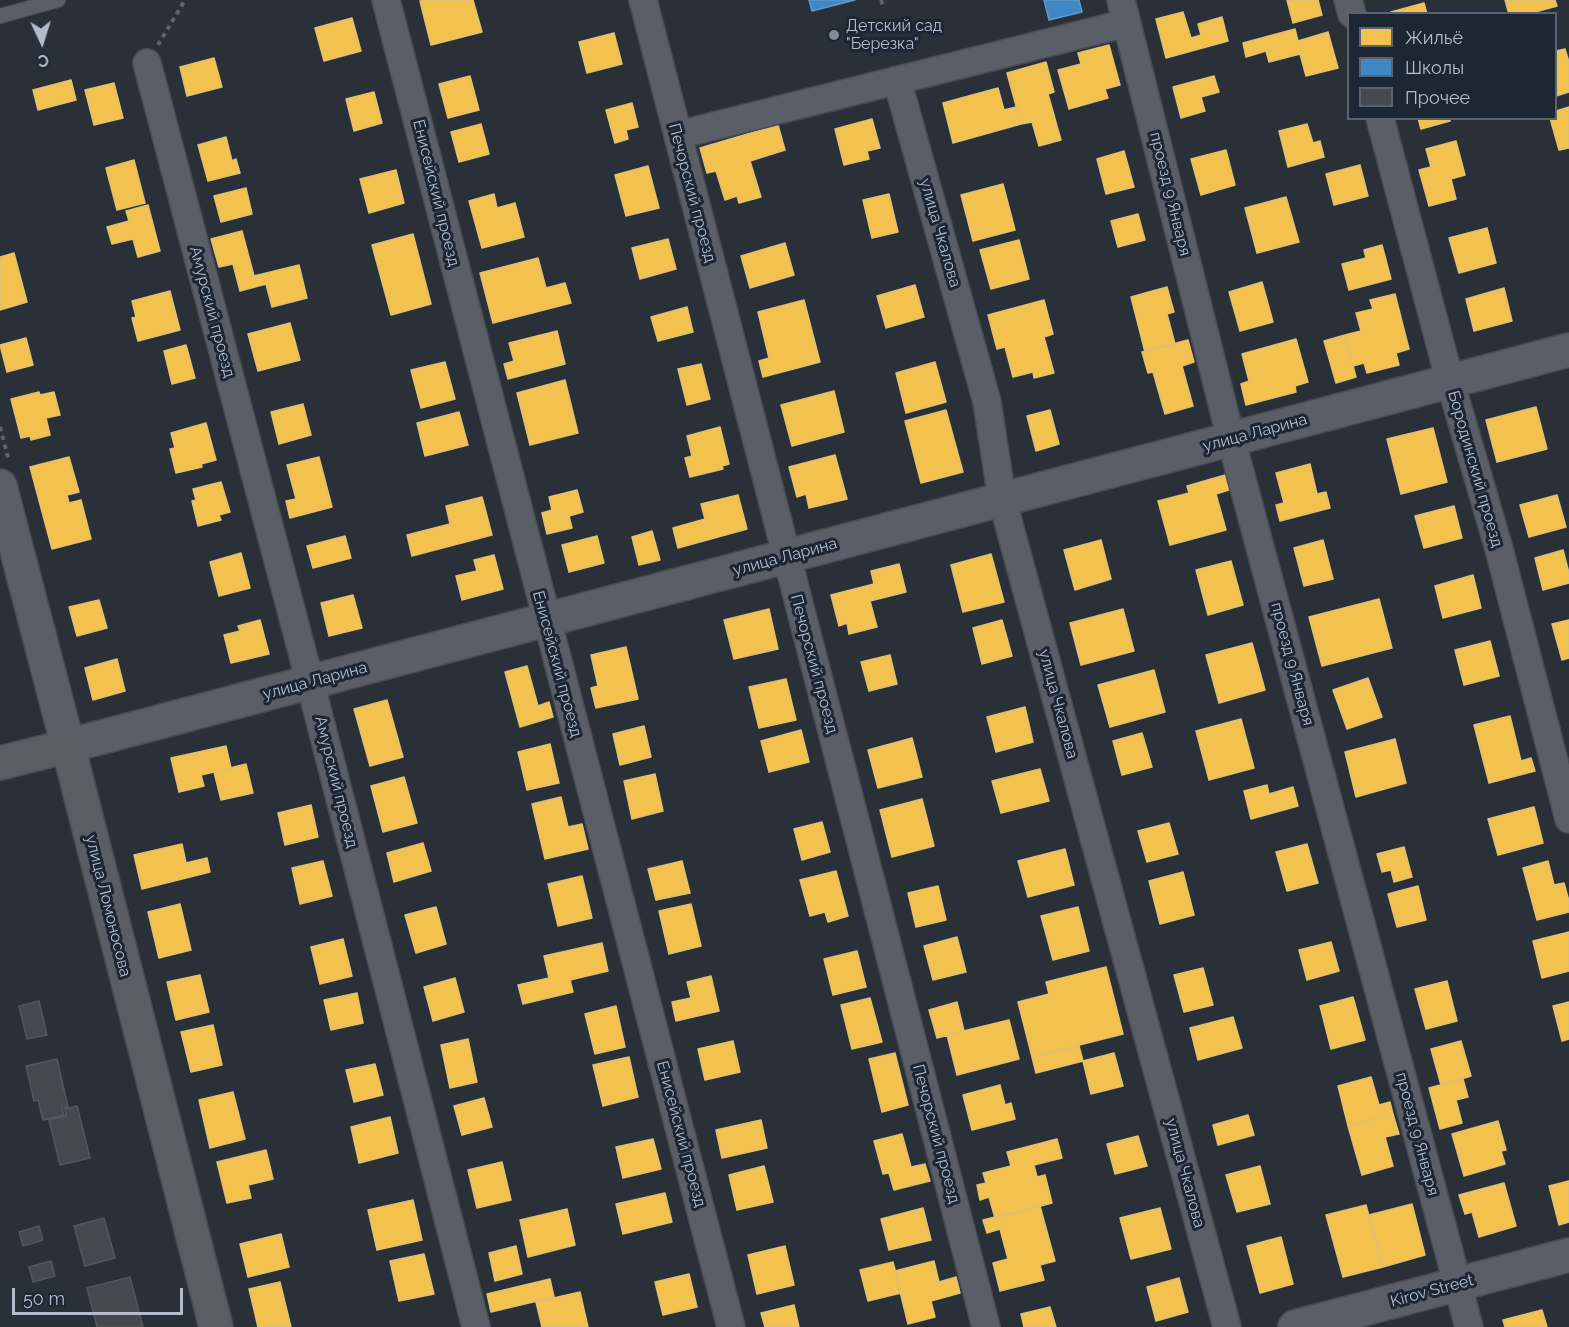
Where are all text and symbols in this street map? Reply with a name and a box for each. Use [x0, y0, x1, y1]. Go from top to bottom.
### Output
north arrow [12, 12, 72, 72]
legend [1347, 12, 1557, 120]
place label: Детский сад "Березка" [846, 16, 942, 54]
text: Жильё [1405, 27, 1463, 48]
marker: Детский сад "Березка" [827, 28, 841, 42]
text: С [37, 51, 49, 70]
text: Школы [1405, 57, 1464, 78]
text: Прочее [1405, 87, 1470, 108]
street label: Енисейский проезд [408, 118, 464, 268]
street label: Печорский проезд [664, 121, 720, 265]
street label: проезд 9 Января [1145, 130, 1195, 258]
street label: улица Чкалова [915, 176, 965, 290]
street label: Амурский проезд [185, 244, 239, 380]
street label: Бородинский проезд [1443, 388, 1507, 550]
street label: улица Ларина [1201, 410, 1309, 456]
street label: улица Ларина [731, 534, 839, 580]
street label: Енисейский проезд [528, 589, 586, 739]
street label: Печорский проезд [786, 592, 842, 736]
street label: проезд 9 Января [1266, 600, 1318, 728]
street label: улица Чкалова [1034, 647, 1082, 761]
street label: улица Ларина [261, 658, 369, 704]
street label: Амурский проезд [310, 714, 362, 850]
street label: улица Ломоносова [81, 833, 135, 979]
street label: Енисейский проезд [652, 1059, 710, 1209]
street label: Печорский проезд [908, 1062, 964, 1206]
street label: проезд 9 Января [1391, 1070, 1443, 1198]
street label: улица Чкалова [1161, 1116, 1209, 1230]
street label: Kirov Street [1388, 1271, 1476, 1311]
scale bar [15, 1276, 186, 1314]
text: 50 m [23, 1288, 65, 1309]

